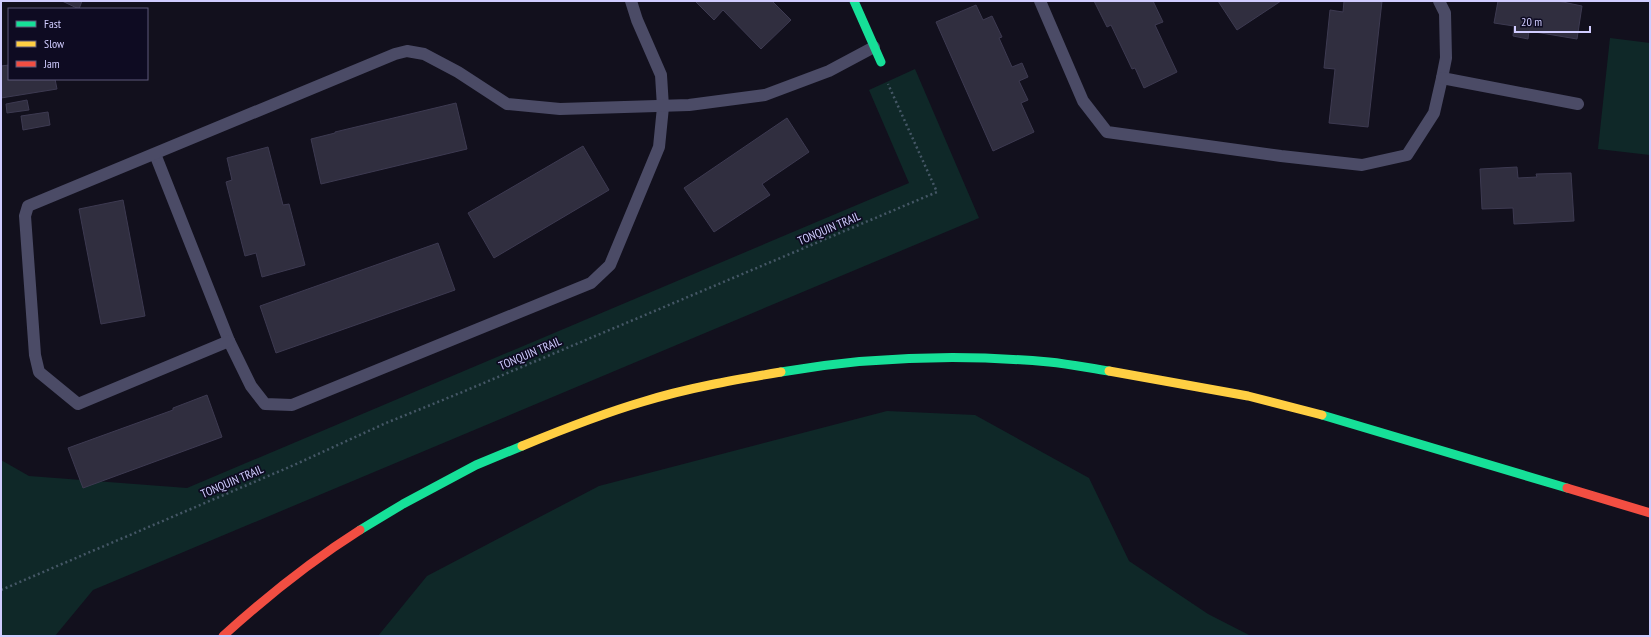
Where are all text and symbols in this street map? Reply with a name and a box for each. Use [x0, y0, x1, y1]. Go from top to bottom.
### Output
legend [8, 8, 148, 80]
scale bar [1515, 8, 1590, 34]
text: 20 m [1521, 14, 1542, 29]
text: Fast [44, 16, 62, 31]
text: Slow [44, 36, 65, 51]
text: Jam [43, 56, 60, 71]
street label: TONQUIN TRAIL [795, 208, 863, 248]
street label: TONQUIN TRAIL [496, 333, 564, 373]
street label: TONQUIN TRAIL [198, 461, 266, 501]

